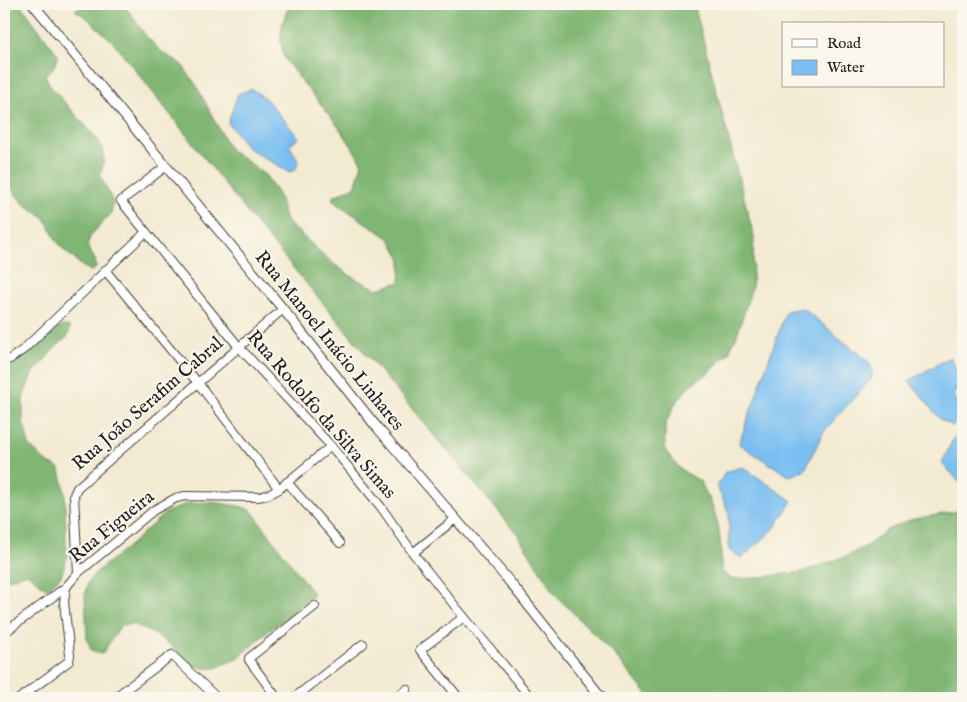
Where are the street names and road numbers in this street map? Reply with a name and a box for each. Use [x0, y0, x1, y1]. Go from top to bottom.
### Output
street label: Rua Manoel Inácio Linhares [249, 246, 409, 436]
street label: Rua Rodolfo da Silva Simas [241, 326, 401, 504]
street label: Rua João Serafim Cabral [67, 331, 229, 476]
street label: Rua Figueira [64, 485, 160, 569]

